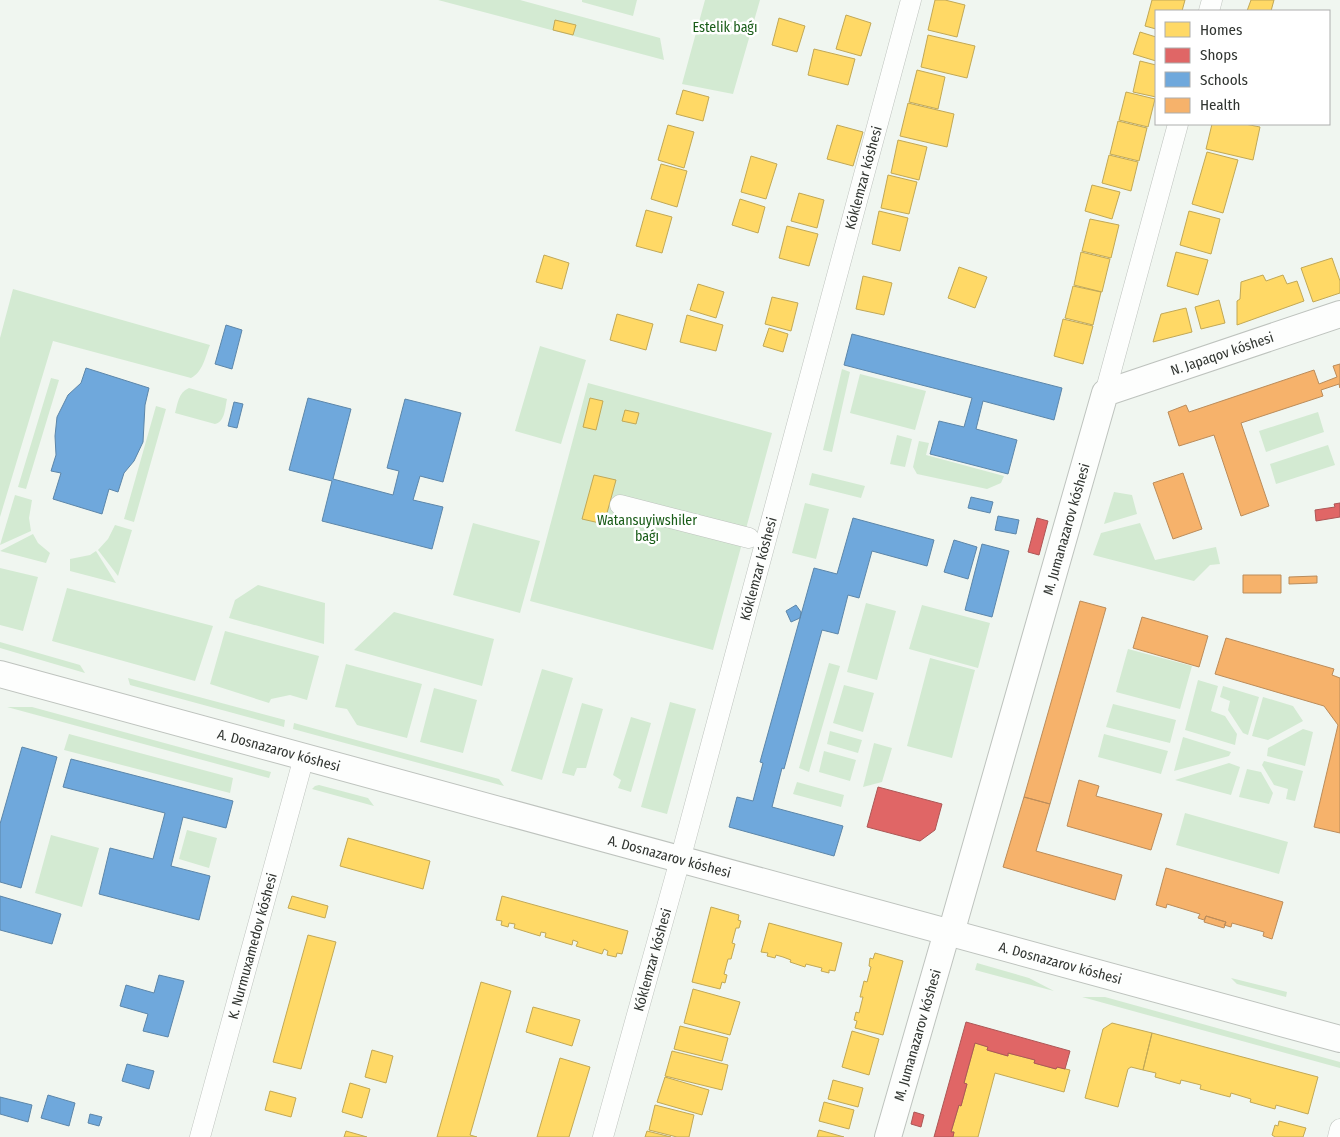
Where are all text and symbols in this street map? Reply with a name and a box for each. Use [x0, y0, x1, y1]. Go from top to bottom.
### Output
legend [1155, 10, 1330, 125]
park label: Estelik baǵı [693, 19, 757, 36]
text: Homes [1200, 21, 1242, 39]
text: Shops [1200, 46, 1238, 64]
text: Schools [1200, 71, 1248, 89]
text: Health [1200, 96, 1240, 114]
street label: Kóklemzar kóshesi [841, 124, 885, 231]
street label: N. Japaqov kóshesi [1168, 328, 1276, 379]
street label: M. Jumanazarov kóshesi [1039, 461, 1093, 597]
park label: Watansuyiwshiler baǵı [597, 512, 697, 545]
street label: Kóklemzar kóshesi [736, 515, 780, 622]
street label: A. Dosnazarov kóshesi [216, 725, 342, 775]
street label: A. Dosnazarov kóshesi [606, 832, 733, 881]
street label: K. Nurmuxamedov kóshesi [224, 871, 280, 1021]
street label: Kóklemzar kóshesi [630, 906, 675, 1013]
street label: A. Dosnazarov kóshesi [997, 938, 1124, 988]
street label: M. Jumanazarov kóshesi [890, 967, 944, 1103]

